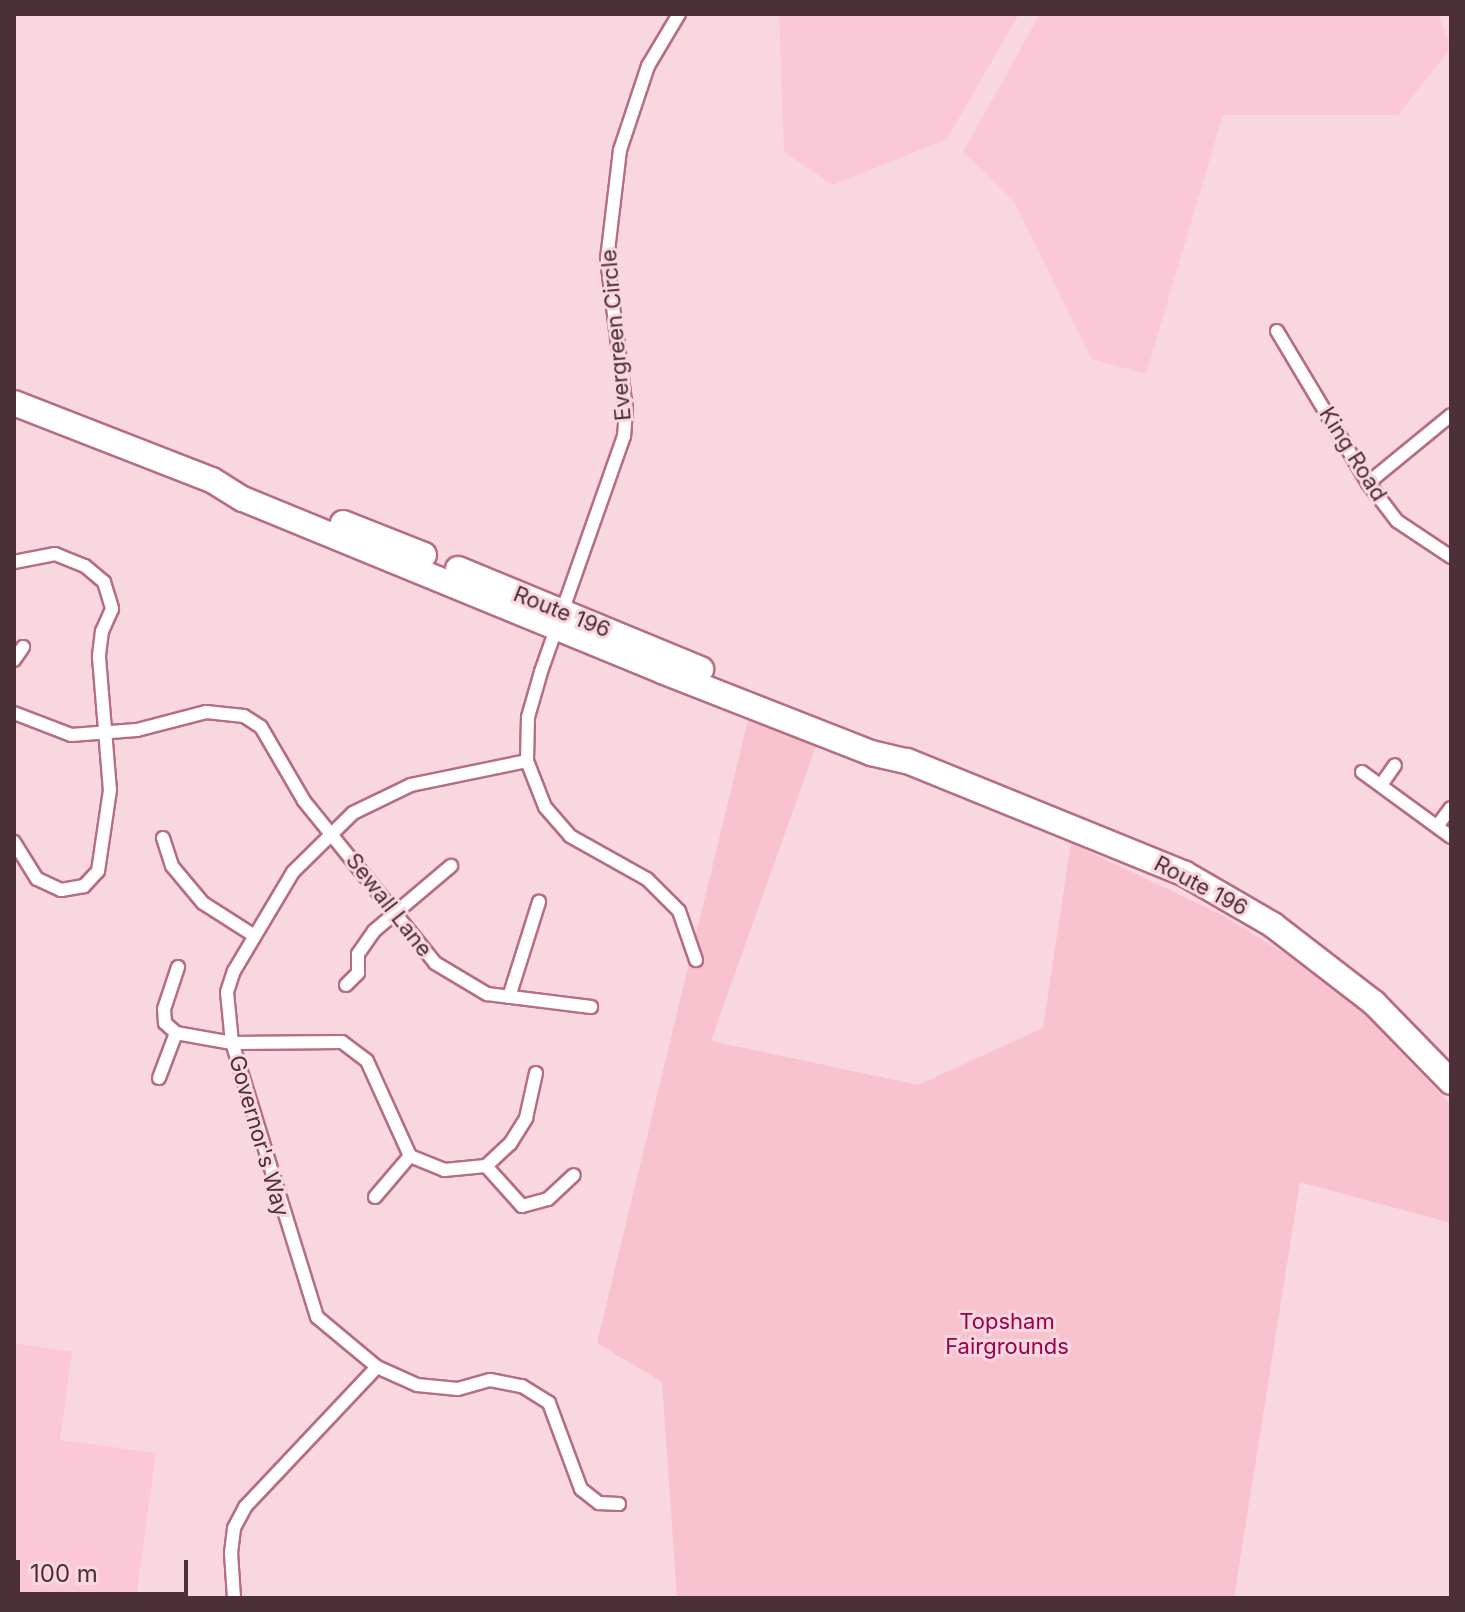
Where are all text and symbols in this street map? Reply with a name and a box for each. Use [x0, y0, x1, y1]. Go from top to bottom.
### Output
street label: Evergreen Circle [595, 248, 637, 422]
street label: King Road [1314, 402, 1392, 506]
street label: Route 196 [510, 581, 614, 643]
street label: Sewall Lane [340, 848, 438, 962]
street label: Route 196 [1150, 850, 1252, 922]
street label: Governor's Way [223, 1052, 295, 1220]
park label: Topsham Fairgrounds [945, 1308, 1069, 1360]
scale bar [20, 1544, 192, 1594]
text: 100 m [30, 1559, 98, 1588]

